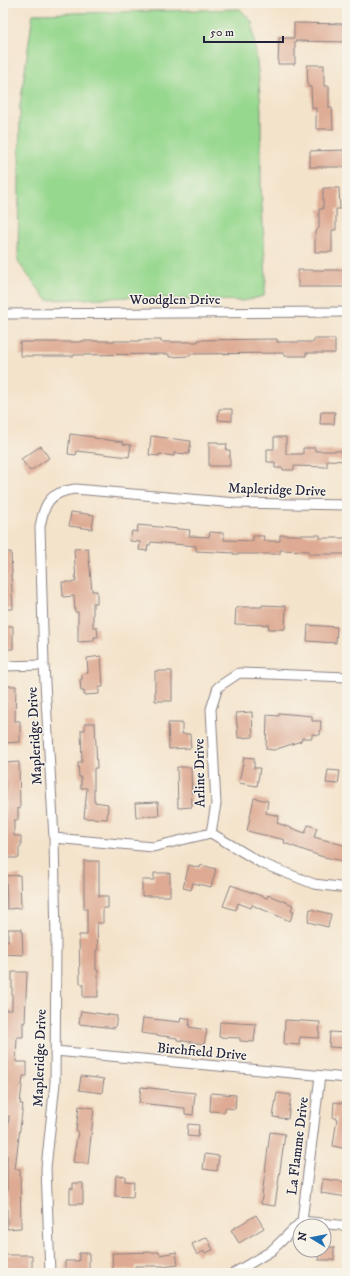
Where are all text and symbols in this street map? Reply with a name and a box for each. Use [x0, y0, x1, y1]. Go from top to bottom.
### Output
scale bar [204, 18, 283, 44]
text: 50 m [210, 25, 234, 40]
street label: Woodglen Drive [129, 291, 221, 309]
street label: Mapleridge Drive [228, 479, 327, 501]
street label: Mapleridge Drive [23, 686, 47, 785]
street label: Arline Drive [190, 738, 210, 808]
street label: Mapleridge Drive [29, 1008, 51, 1107]
street label: Birchfield Drive [156, 1039, 248, 1065]
street label: La Flamme Drive [283, 1096, 313, 1196]
north arrow [292, 1218, 332, 1258]
text: N [295, 1231, 311, 1242]

